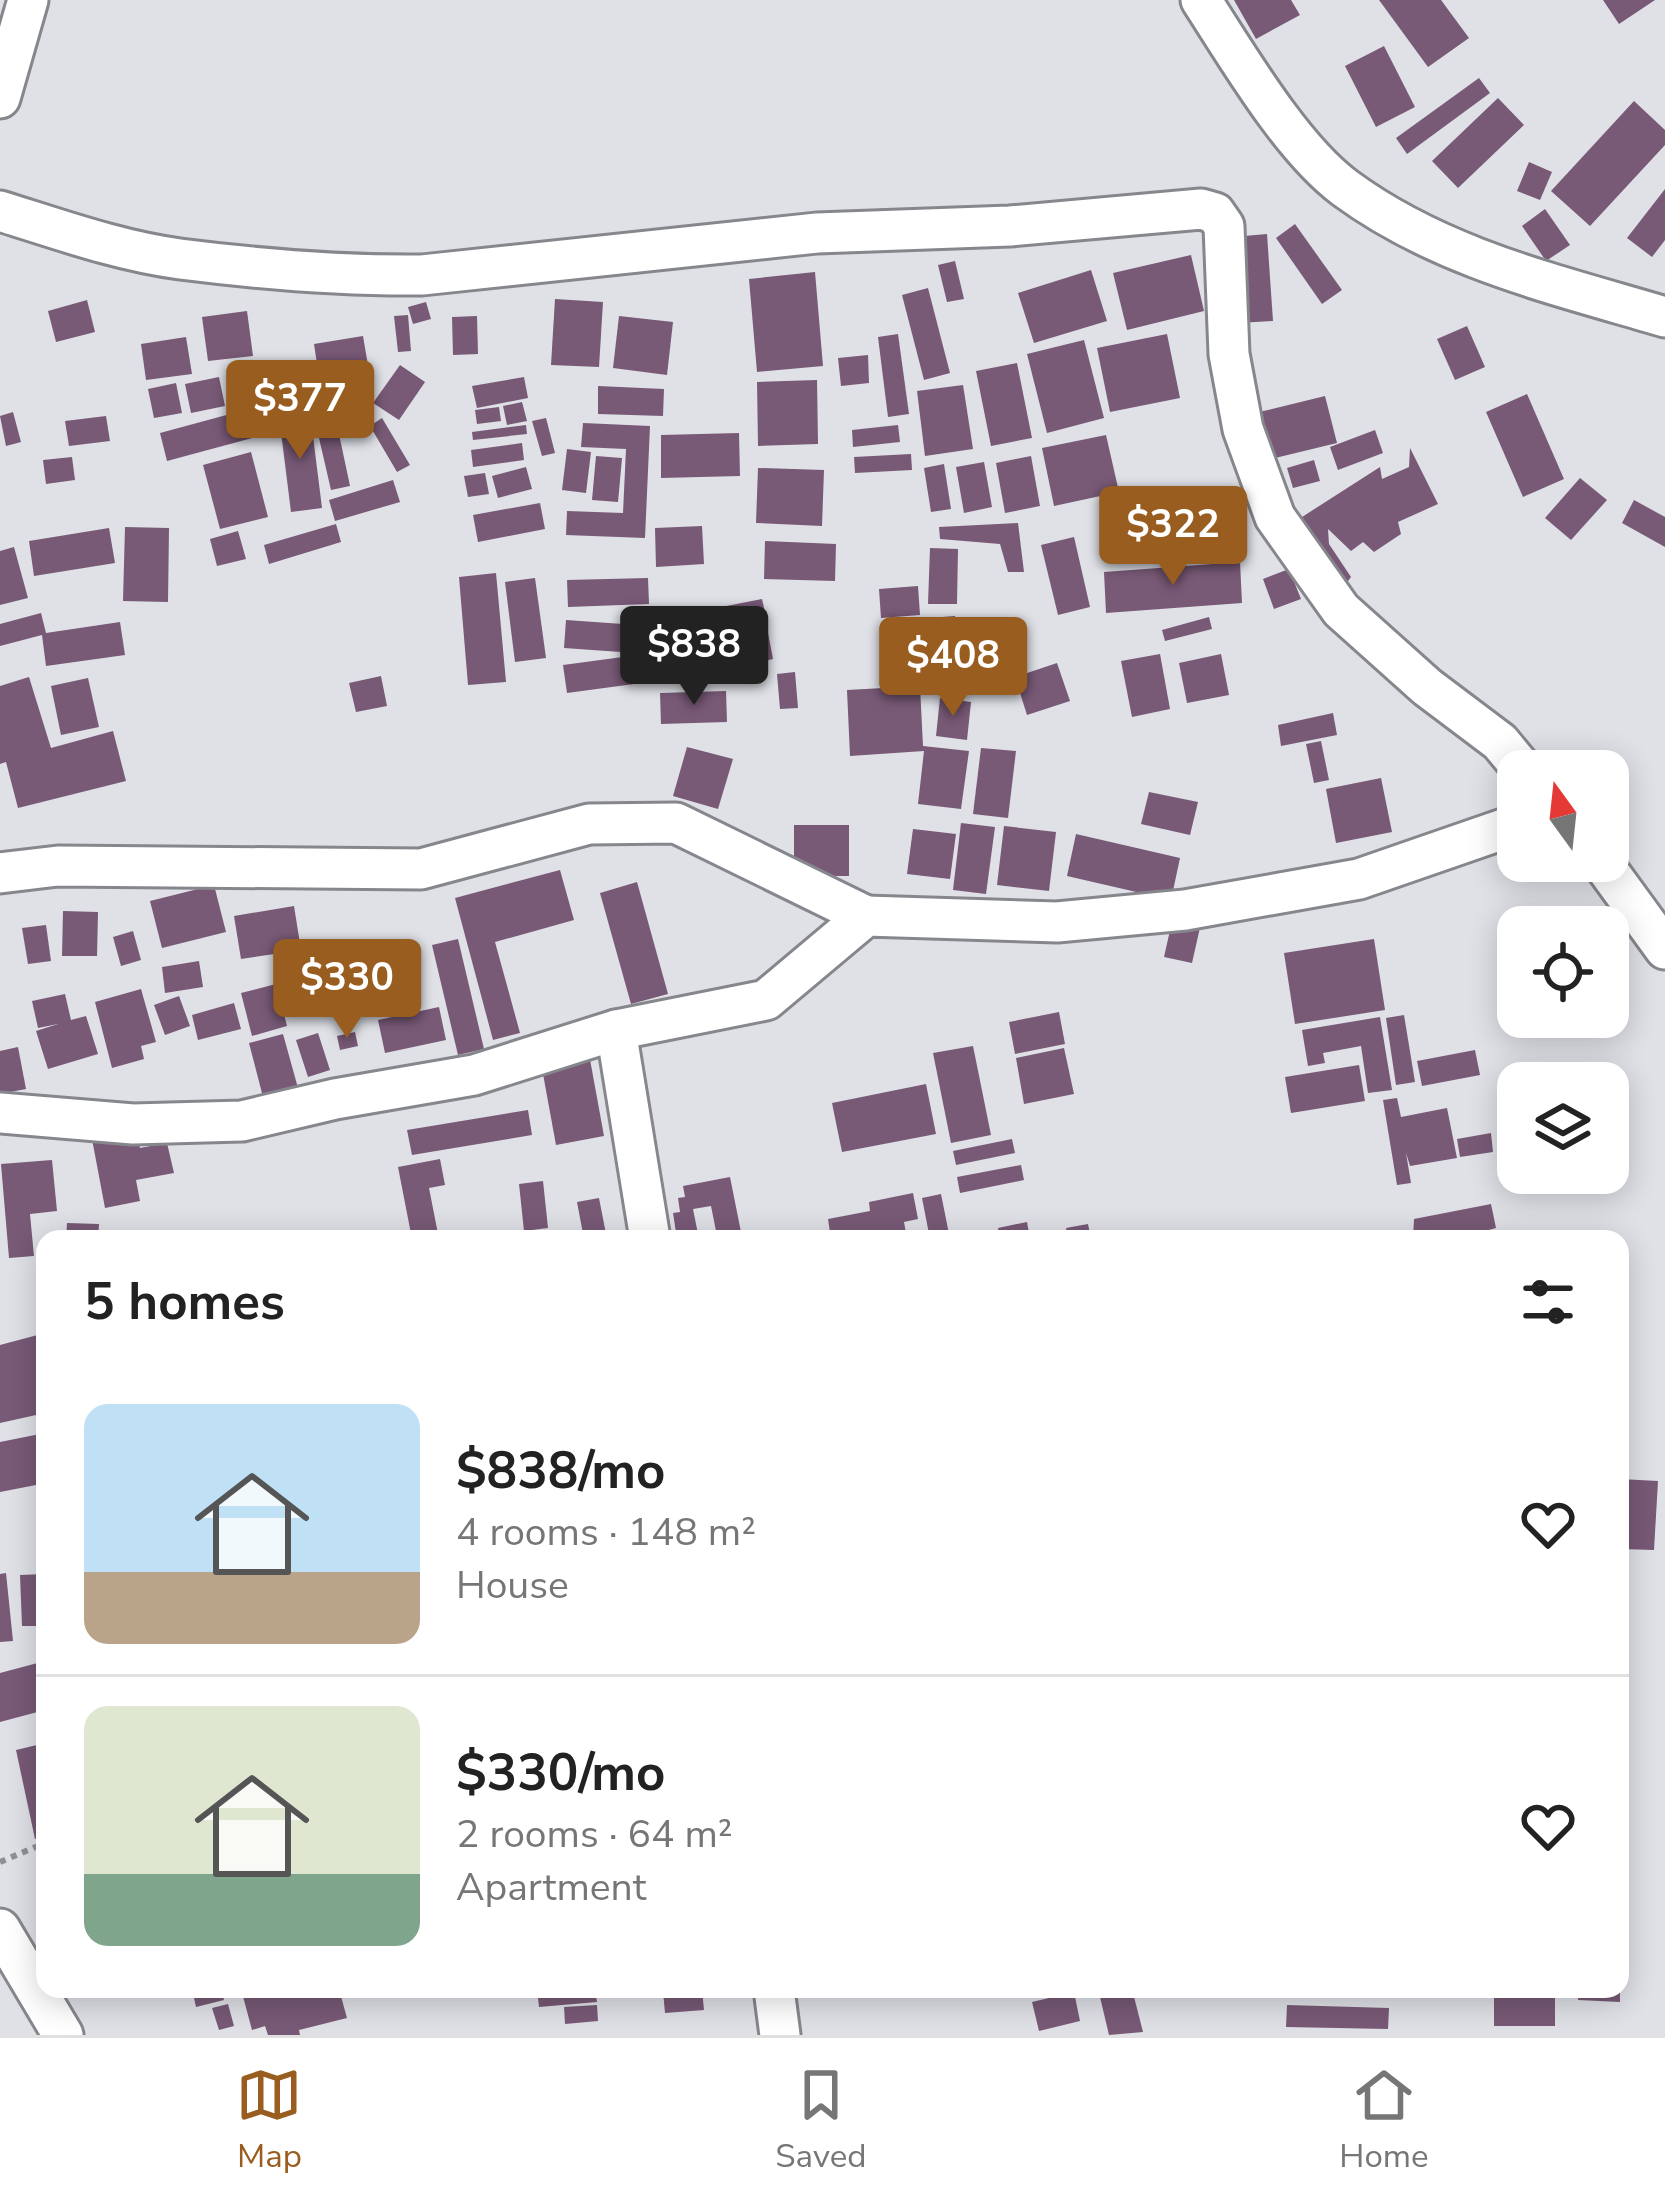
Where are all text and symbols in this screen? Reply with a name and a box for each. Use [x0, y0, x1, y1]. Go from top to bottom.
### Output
pin: $377 [229, 360, 371, 462]
text: $377 [253, 372, 347, 425]
pin: $322 [1102, 486, 1244, 588]
text: $322 [1126, 498, 1220, 551]
pin: $838 [623, 606, 765, 708]
pin: $408 [882, 617, 1024, 719]
text: $838 [647, 618, 741, 671]
text: $408 [906, 629, 1000, 682]
north arrow [1497, 750, 1629, 882]
map controls [1497, 750, 1629, 1194]
button: locate [1497, 906, 1629, 1038]
pin: $330 [276, 939, 418, 1041]
text: $330 [300, 951, 394, 1004]
button: layers [1497, 1062, 1629, 1194]
text: 5 homes [84, 1267, 285, 1337]
icon: filters [1515, 1269, 1581, 1335]
text: $838/mo [456, 1436, 665, 1506]
icon: home [180, 1452, 324, 1596]
icon: heart [1515, 1491, 1581, 1557]
text: 4 rooms · 148 m² [456, 1506, 756, 1559]
text: House [456, 1559, 569, 1612]
text: $330/mo [456, 1738, 665, 1808]
icon: home [180, 1754, 324, 1898]
icon: heart [1515, 1793, 1581, 1859]
text: 2 rooms · 64 m² [456, 1808, 733, 1861]
text: Apartment [456, 1861, 646, 1914]
tab: Map [236, 2062, 302, 2179]
tab: Saved [775, 2062, 866, 2179]
tab: Home [1339, 2062, 1429, 2179]

